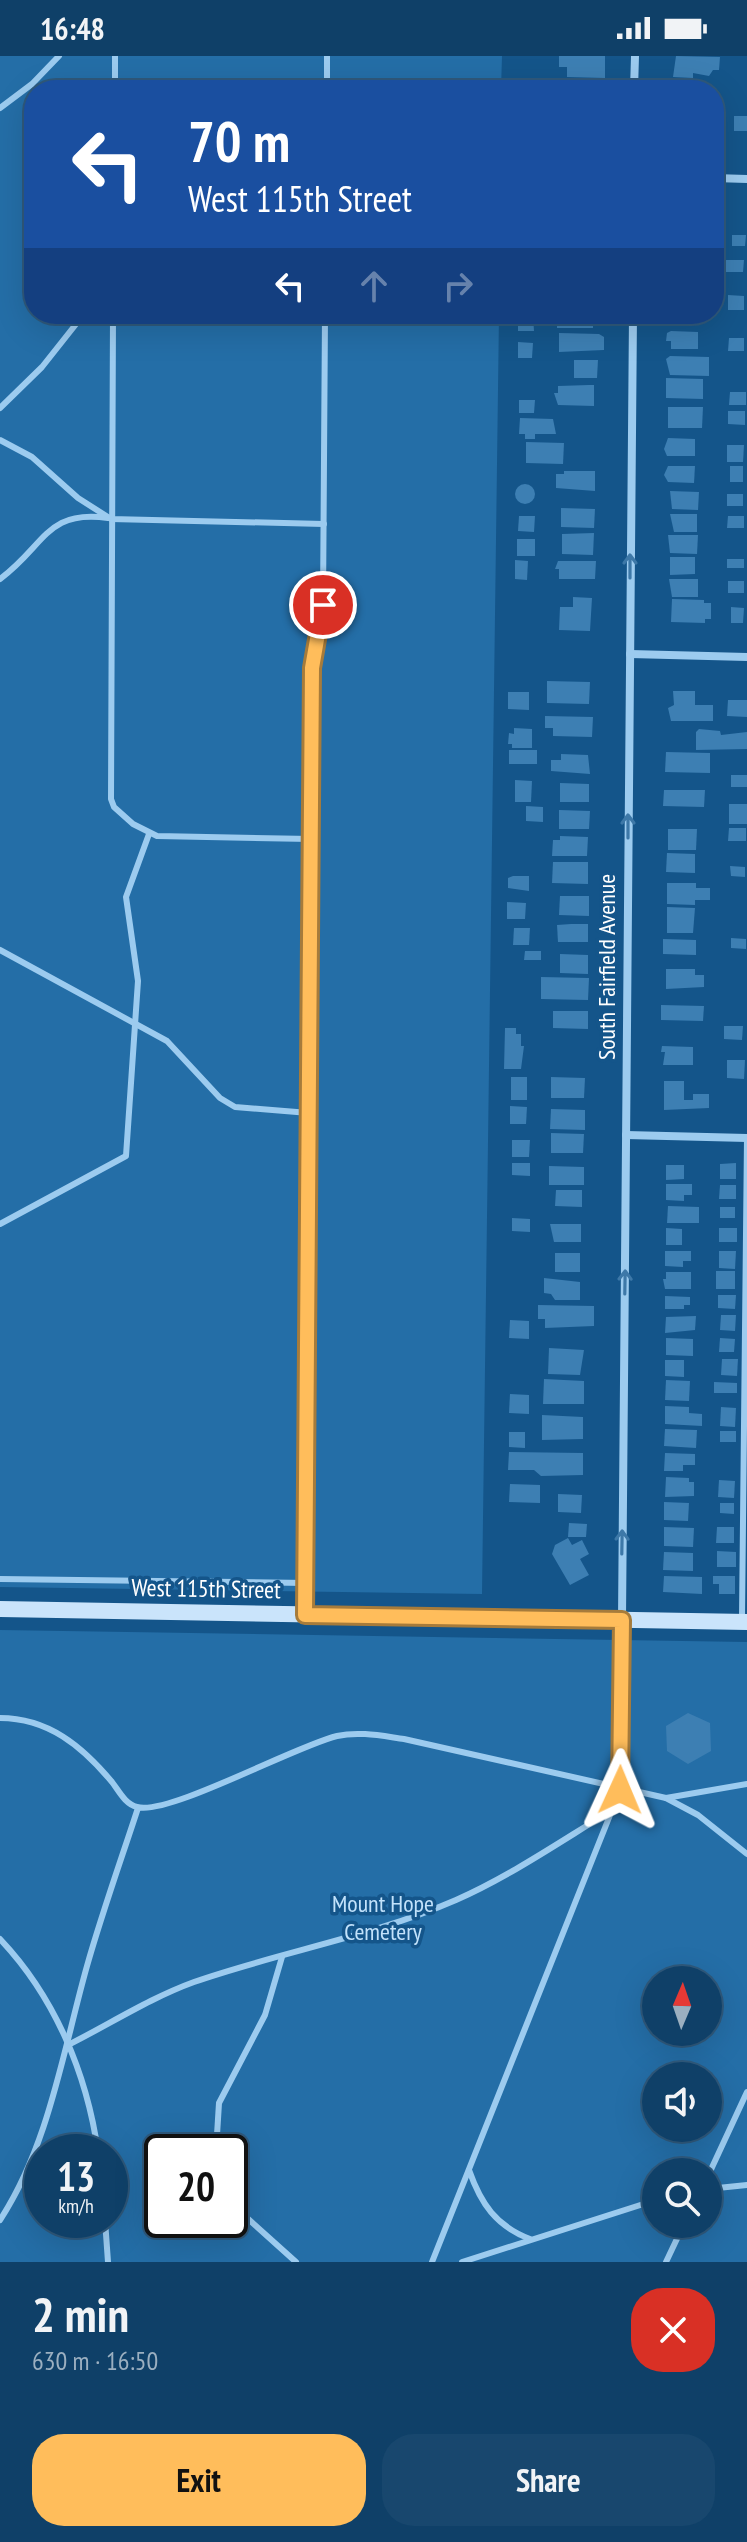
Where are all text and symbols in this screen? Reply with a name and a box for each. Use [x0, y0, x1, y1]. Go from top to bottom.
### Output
text: 16:48 [40, 9, 105, 48]
text: 70 m [188, 105, 290, 177]
icon: left [56, 112, 160, 216]
text: West 115th Street [188, 175, 412, 222]
icon: left [268, 264, 312, 308]
icon: ahead [352, 264, 396, 308]
icon: right [436, 264, 480, 308]
one-way arrow [623, 553, 638, 580]
pin [289, 571, 357, 639]
icon: arrive [301, 583, 345, 627]
one-way arrow [621, 813, 636, 840]
street label: South Fairfield Avenue [591, 874, 622, 1060]
one-way arrow [617, 1269, 633, 1296]
one-way arrow [615, 1529, 630, 1556]
street label: West 115th Street [131, 1572, 281, 1605]
position arrow [578, 1748, 662, 1832]
park label: Mount Hope Cemetery [332, 1888, 434, 1947]
north arrow [642, 1966, 722, 2046]
map controls [642, 1966, 722, 2238]
button: sound [642, 2062, 722, 2142]
speed limit sign: 20 [144, 2134, 248, 2238]
text: 13 [57, 2150, 95, 2202]
button: search [642, 2158, 722, 2238]
text: km/h [58, 2193, 94, 2219]
text: 2 min [32, 2283, 129, 2345]
button: close [631, 2288, 715, 2372]
text: 630 m · 16:50 [32, 2344, 158, 2377]
button: Exit [32, 2434, 366, 2526]
button: Share [382, 2434, 715, 2526]

